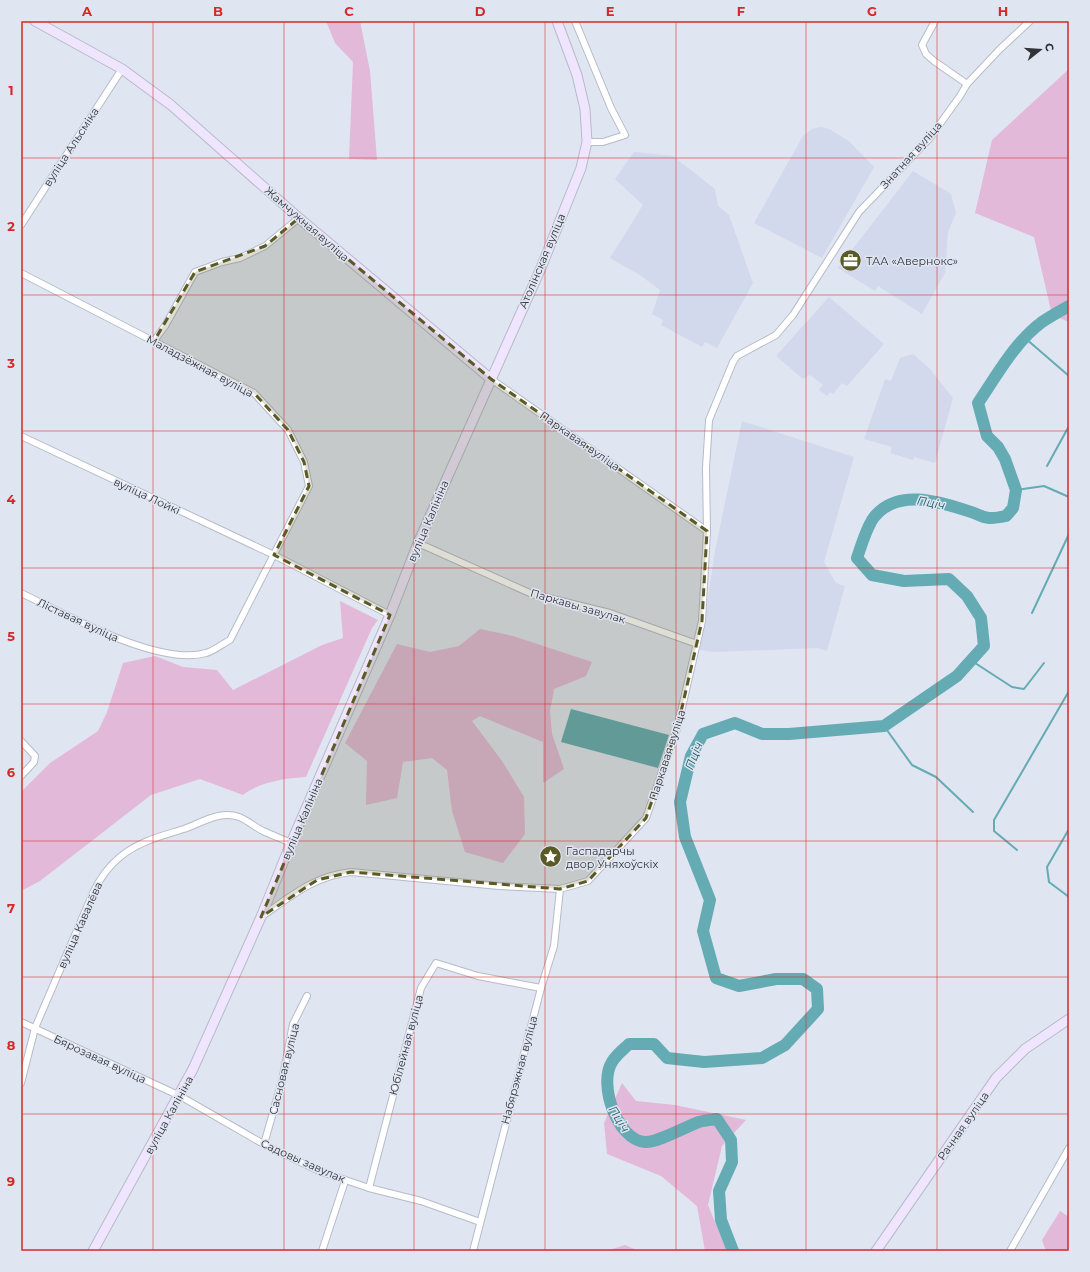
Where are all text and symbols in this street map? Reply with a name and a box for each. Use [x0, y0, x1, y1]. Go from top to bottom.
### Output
text: A [81, 3, 93, 19]
text: B [213, 3, 223, 19]
text: C [344, 3, 354, 19]
text: D [475, 3, 486, 19]
text: E [606, 3, 615, 19]
text: F [737, 3, 745, 19]
text: G [867, 3, 877, 19]
text: H [998, 3, 1008, 19]
north arrow [1020, 30, 1060, 70]
text: С [1042, 41, 1057, 53]
text: 1 [8, 82, 14, 98]
street label: вуліца Альсміка [40, 105, 102, 189]
street label: Знатная вуліца [877, 118, 945, 192]
street label: Жамчужная вуліца [262, 183, 352, 265]
street label: Атолінская вуліца [516, 211, 568, 311]
text: 2 [7, 218, 15, 234]
office icon: ТАА «Авернокс» [837, 248, 863, 274]
place label: ТАА «Авернокс» [866, 254, 958, 268]
street label: Маладзёжная вуліца [144, 332, 256, 400]
text: 3 [6, 355, 15, 371]
street label: Паркавая вуліца [537, 408, 623, 474]
street label: вуліца Лойкі [111, 474, 183, 518]
street label: вуліца Калініна [404, 478, 452, 564]
text: 4 [7, 491, 16, 507]
water label: Пціч [916, 492, 947, 513]
street label: Паркавы завулак [529, 586, 628, 626]
street label: Ліставая вуліца [35, 595, 121, 645]
text: 5 [7, 628, 15, 644]
street label: Паркавая вуліца [646, 708, 688, 802]
water label: Пціч [681, 740, 706, 772]
text: 6 [7, 764, 16, 780]
street label: вуліца Калініна [278, 776, 326, 862]
place icon: Гаспадарчы двор Уняхоўскіх [537, 844, 563, 870]
place label: Гаспадарчы двор Уняхоўскіх [566, 844, 658, 871]
street label: вуліца Кавалёва [55, 880, 105, 970]
text: 7 [7, 900, 15, 916]
street label: Юбілейная вуліца [386, 993, 426, 1097]
street label: Набярэжная вуліца [498, 1014, 540, 1126]
street label: Сасновая вуліца [266, 1022, 302, 1116]
street label: Бярозавая вуліца [52, 1031, 148, 1087]
text: 8 [7, 1037, 16, 1053]
street label: вуліца Калініна [142, 1073, 196, 1157]
street label: Рачная вуліца [934, 1089, 992, 1163]
water label: Пціч [605, 1103, 633, 1135]
street label: Садовы завулак [259, 1136, 348, 1186]
text: 9 [7, 1173, 15, 1189]

